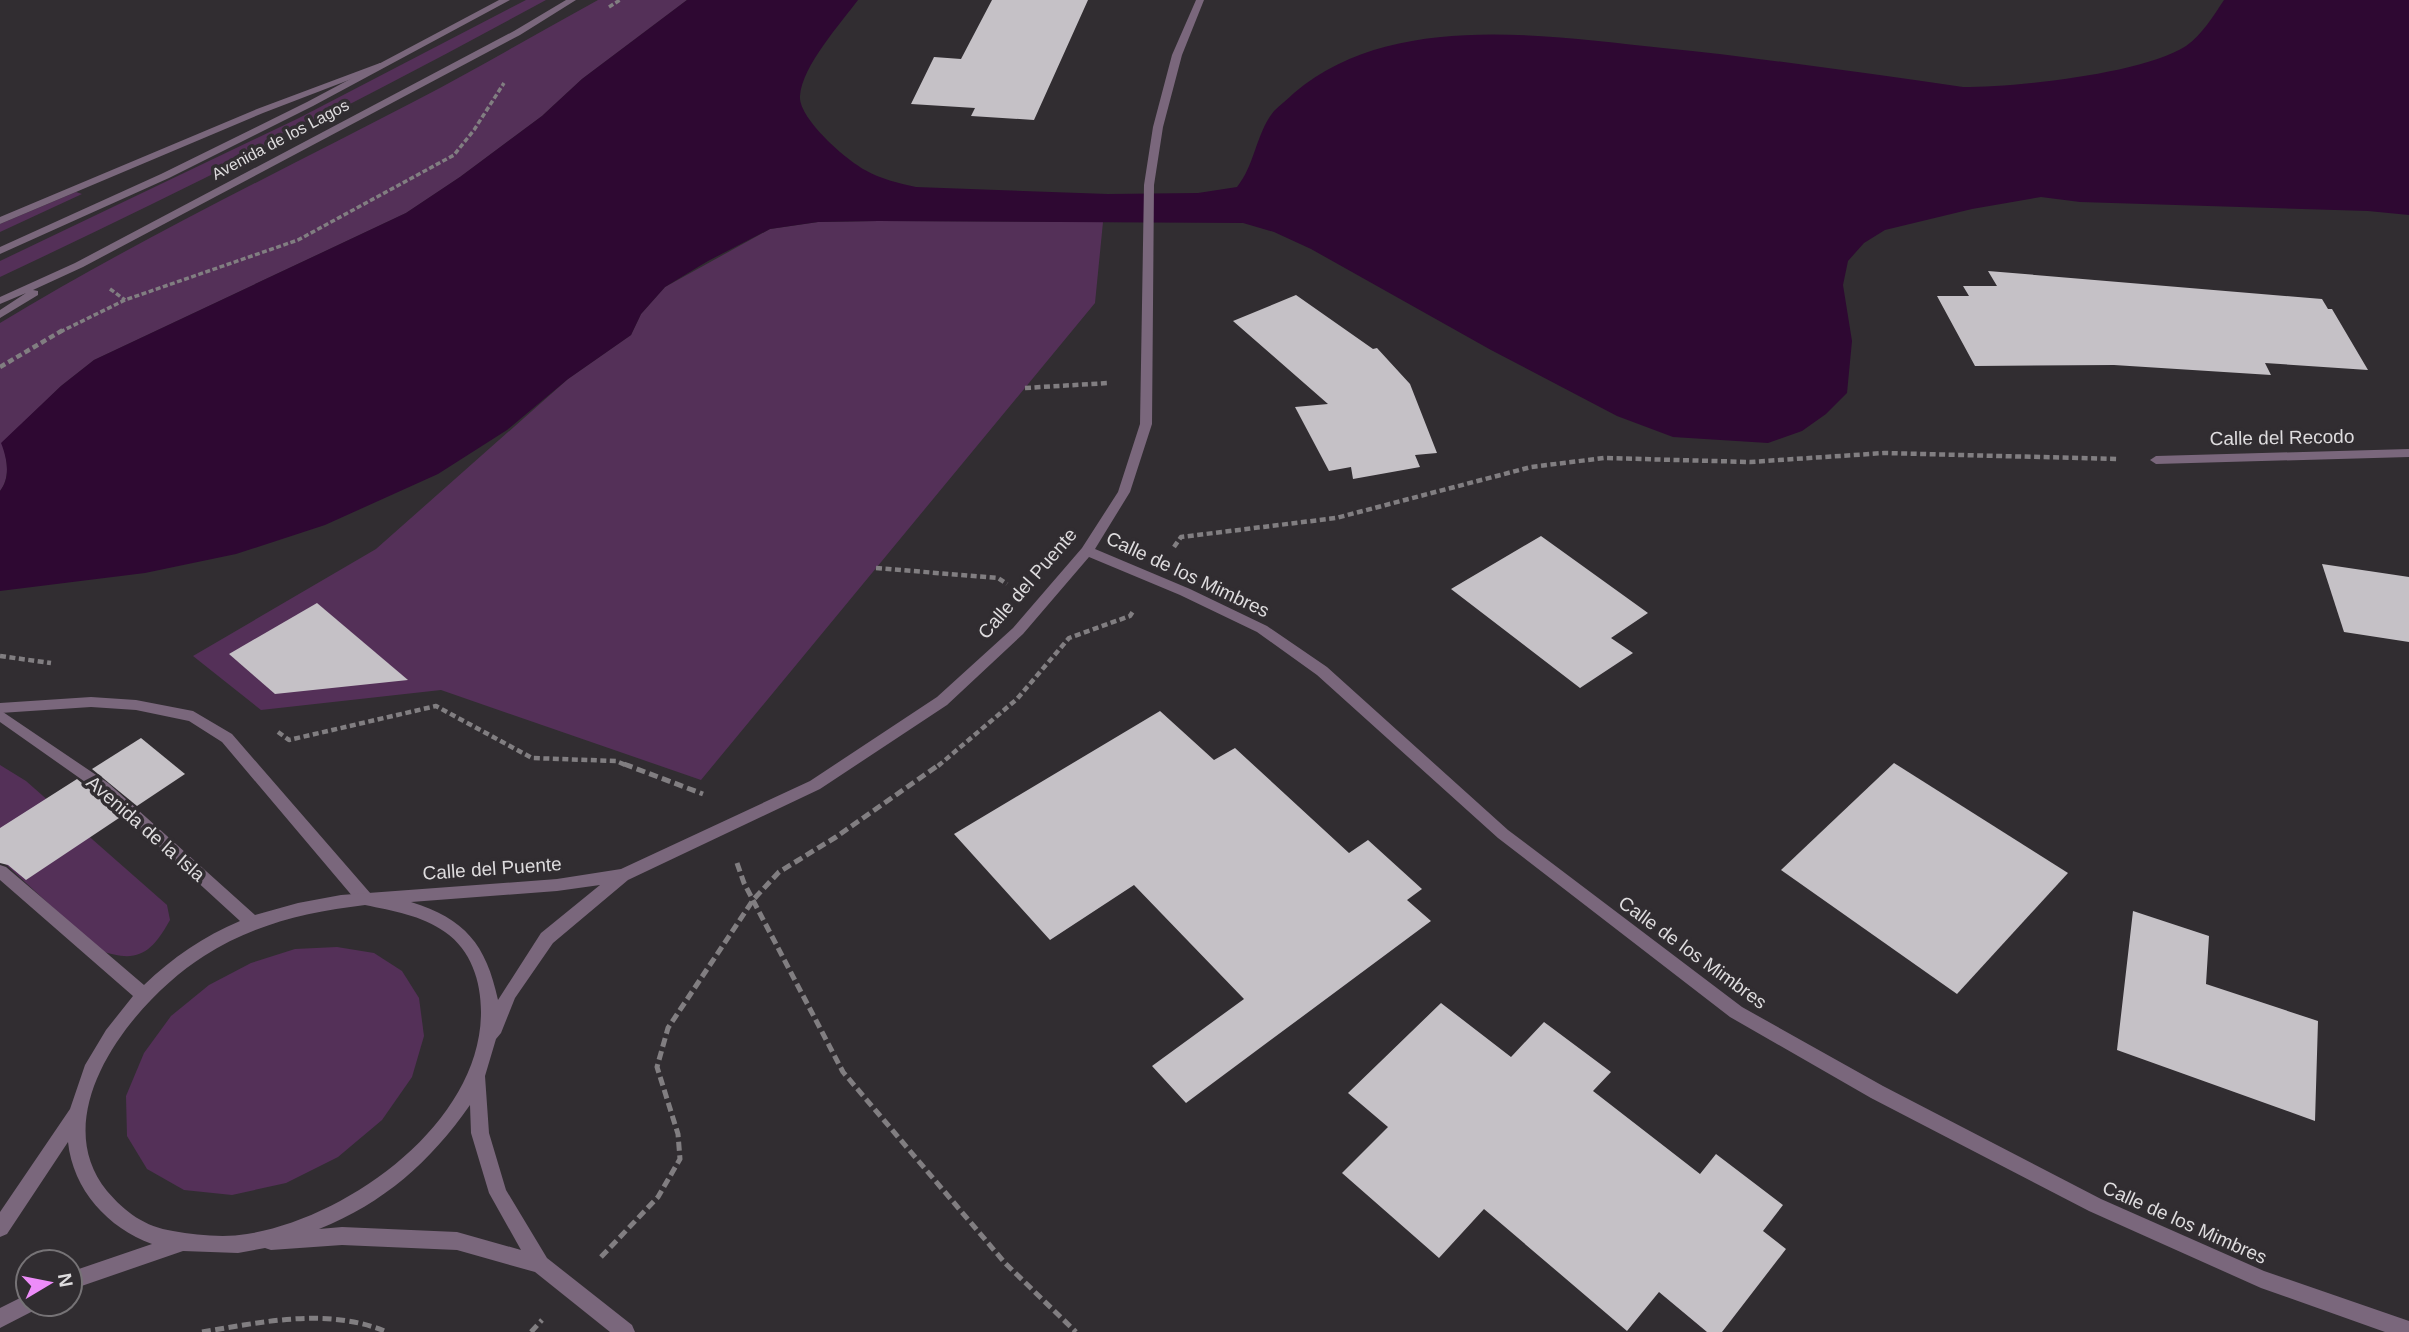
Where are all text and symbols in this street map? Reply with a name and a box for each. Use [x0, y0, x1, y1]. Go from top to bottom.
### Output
street label: Avenida de los Lagos [209, 96, 352, 183]
street label: Calle del Recodo [2209, 426, 2355, 449]
street label: Calle del Puente [974, 524, 1081, 643]
street label: Calle de los Mimbres [1103, 527, 1273, 621]
street label: Avenida de la Isla [82, 771, 209, 886]
street label: Calle del Puente [422, 853, 562, 884]
street label: Calle de los Mimbres [1615, 892, 1771, 1013]
street label: Calle de los Mimbres [2099, 1177, 2270, 1268]
north arrow [14, 1248, 84, 1318]
text: N [54, 1272, 77, 1289]

